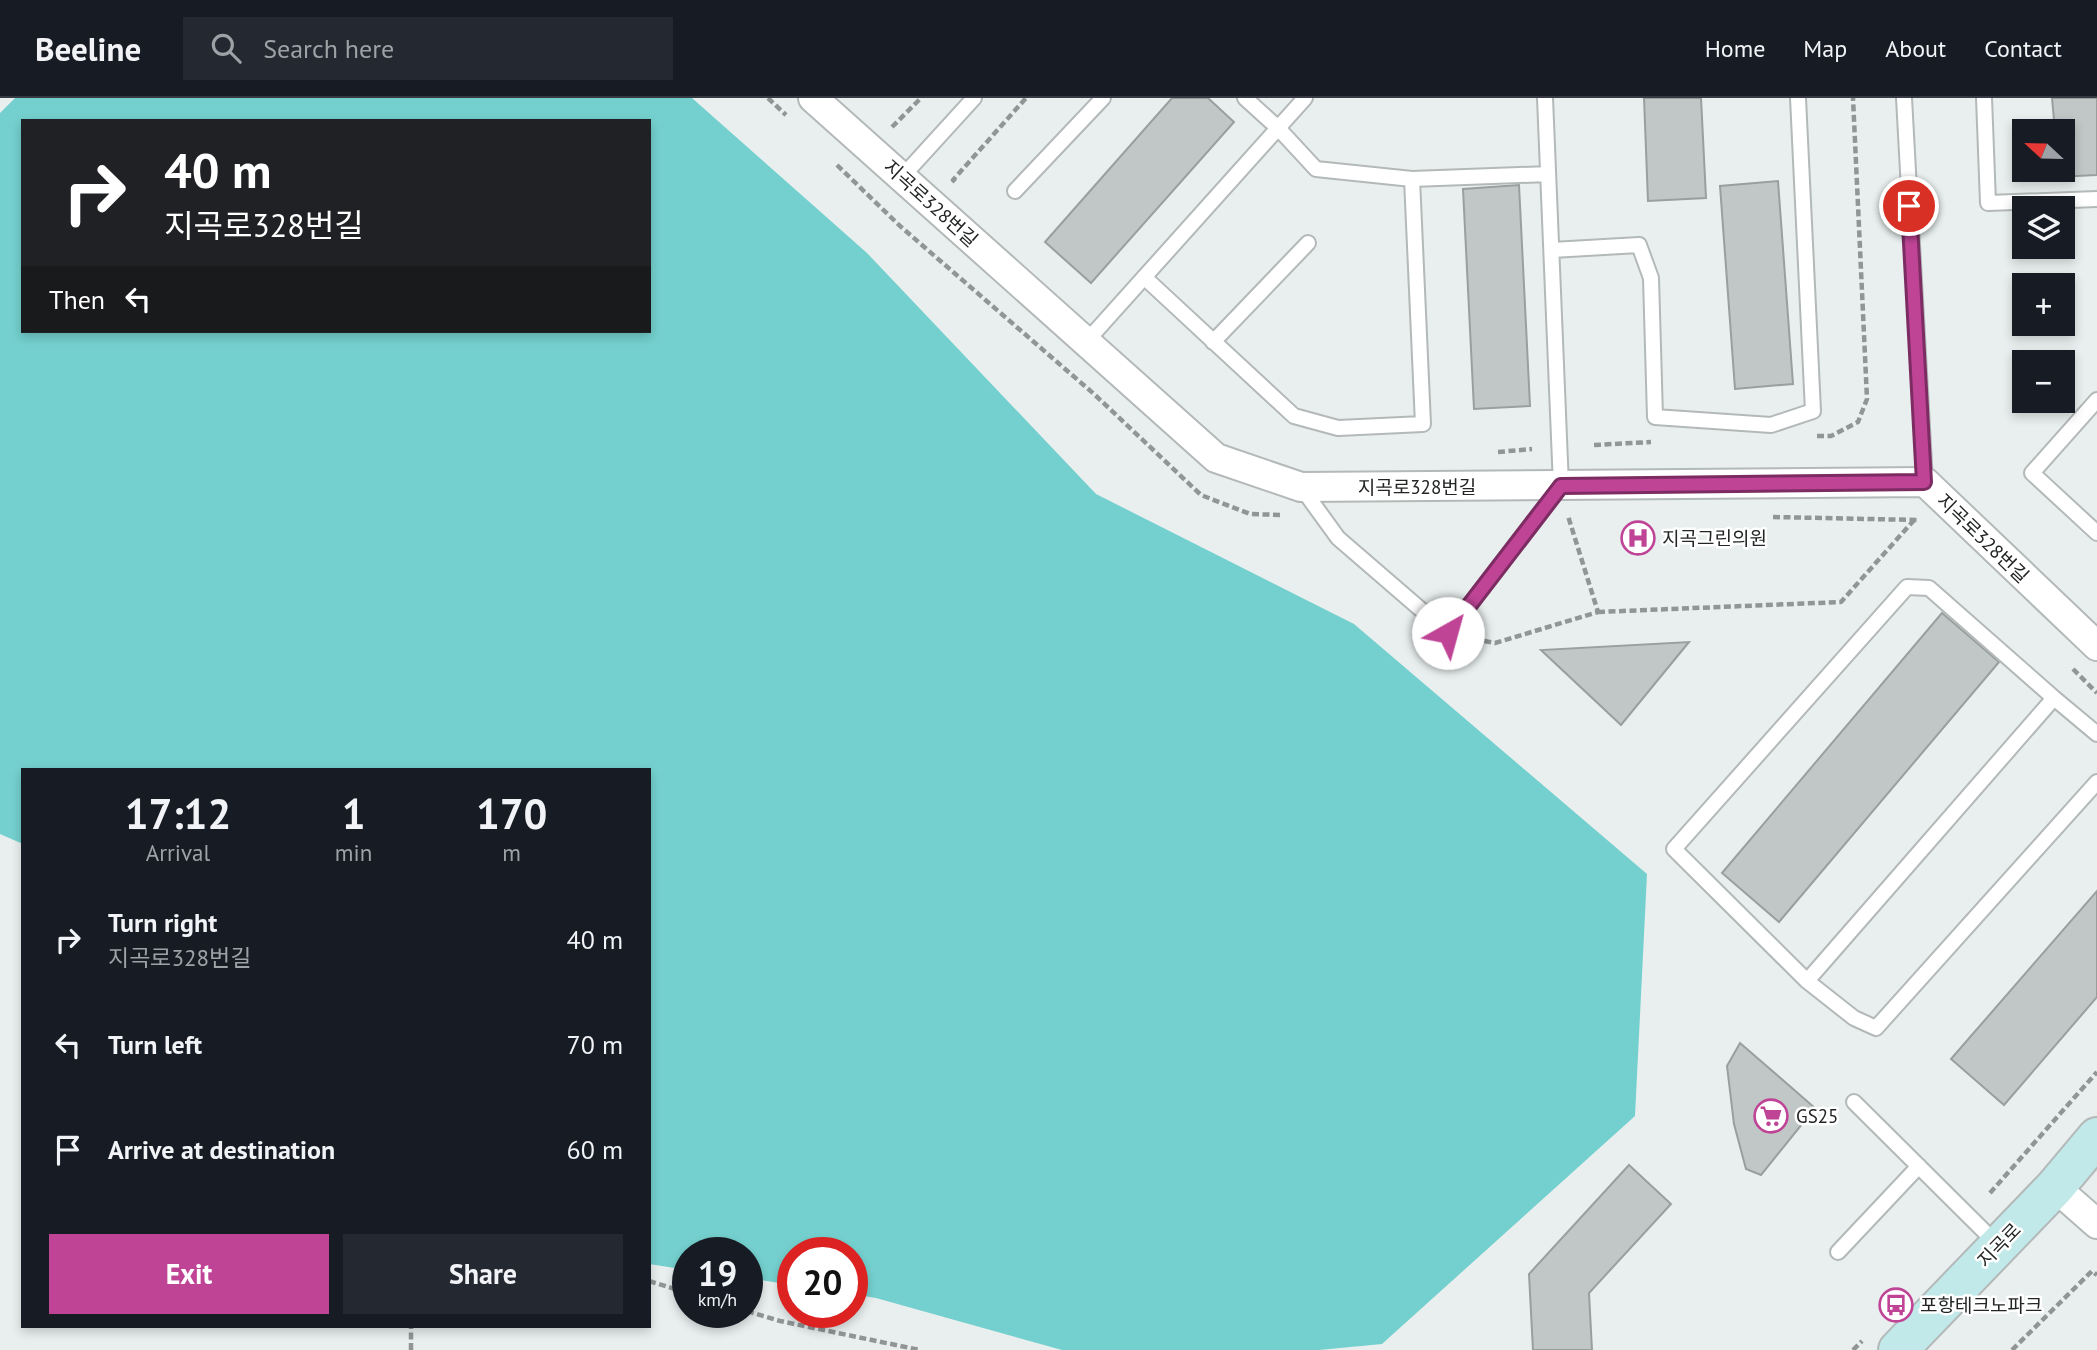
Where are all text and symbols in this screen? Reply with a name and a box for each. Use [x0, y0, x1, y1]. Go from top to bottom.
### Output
search box [183, 17, 673, 80]
text: Beeline [35, 27, 141, 70]
icon: search [207, 29, 245, 67]
text: Search here [263, 32, 394, 65]
text: Home [1705, 33, 1765, 64]
text: Map [1803, 33, 1847, 64]
text: About [1885, 33, 1946, 64]
text: Contact [1984, 33, 2062, 64]
north arrow [2012, 119, 2076, 182]
map controls [2012, 119, 2075, 413]
text: 40 m [164, 138, 271, 202]
icon: right [49, 147, 140, 238]
street label: 지곡로328번길 [879, 154, 983, 252]
pin [1879, 176, 1939, 236]
icon: arrive [1890, 187, 1928, 225]
button: layers [2012, 196, 2075, 259]
text: 지곡로328번길 [164, 204, 364, 246]
button: + [2012, 273, 2075, 336]
icon: left [119, 280, 157, 318]
text: Then [49, 283, 105, 316]
button: − [2012, 350, 2075, 413]
street label: 지곡로328번길 [1358, 475, 1476, 499]
street label: 지곡로328번길 [1932, 488, 2034, 588]
hospital icon: 지곡그린의원 [1619, 519, 1657, 557]
place label: 지곡그린의원 [1662, 526, 1767, 550]
position arrow [1411, 596, 1485, 670]
text: 17:12 [125, 786, 231, 841]
text: 1 [342, 786, 365, 841]
text: 170 [476, 786, 547, 841]
text: Arrival [146, 838, 210, 867]
text: min [335, 838, 372, 867]
text: m [502, 838, 521, 867]
text: Turn right [108, 906, 217, 939]
icon: right [49, 921, 87, 959]
text: 40 m [567, 923, 623, 956]
text: 지곡로328번길 [108, 943, 251, 972]
icon: left [49, 1026, 87, 1064]
text: Turn left [108, 1028, 202, 1061]
text: 70 m [567, 1028, 623, 1061]
supermarket icon: GS25 [1752, 1097, 1790, 1135]
place label: GS25 [1796, 1104, 1838, 1128]
icon: arrive [49, 1131, 87, 1169]
text: Arrive at destination [108, 1133, 335, 1166]
text: 60 m [567, 1133, 623, 1166]
street label: 지곡로 [1972, 1218, 2026, 1272]
button: Exit [49, 1234, 329, 1314]
button: Share [343, 1234, 623, 1314]
speed limit sign: 20 [777, 1237, 868, 1328]
text: 19 [698, 1250, 737, 1296]
bus stop icon: 포항테크노파크 [1877, 1286, 1915, 1324]
text: km/h [698, 1288, 737, 1311]
place label: 포항테크노파크 [1920, 1293, 2042, 1317]

